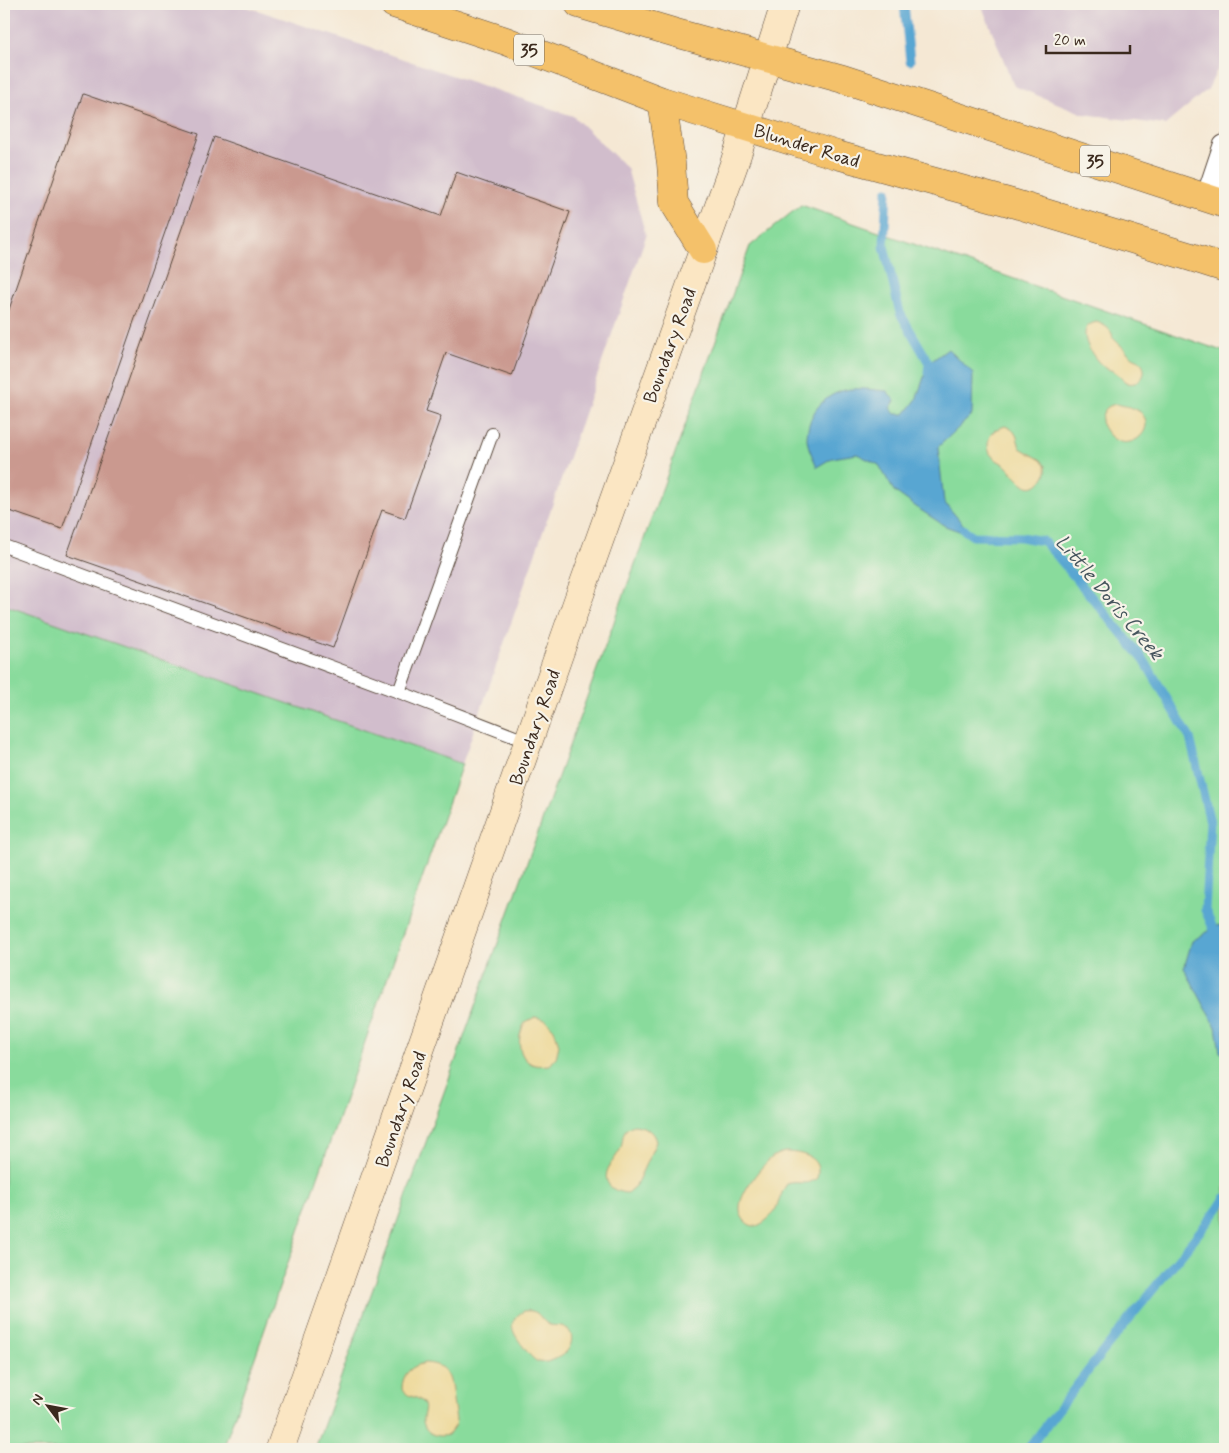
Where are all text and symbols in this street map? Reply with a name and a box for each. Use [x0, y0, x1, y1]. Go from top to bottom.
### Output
scale bar [1046, 22, 1130, 54]
text: 20 m [1054, 31, 1086, 51]
road number: 35 [514, 34, 544, 66]
street label: Blunder Road [750, 118, 863, 174]
road number: 35 [1080, 146, 1110, 177]
street label: Boundary Road [638, 284, 703, 407]
water label: Little Doris Creek [1049, 530, 1170, 668]
street label: Boundary Road [504, 666, 567, 789]
street label: Boundary Road [370, 1048, 433, 1171]
north arrow [22, 1380, 72, 1430]
text: N [28, 1391, 48, 1408]

